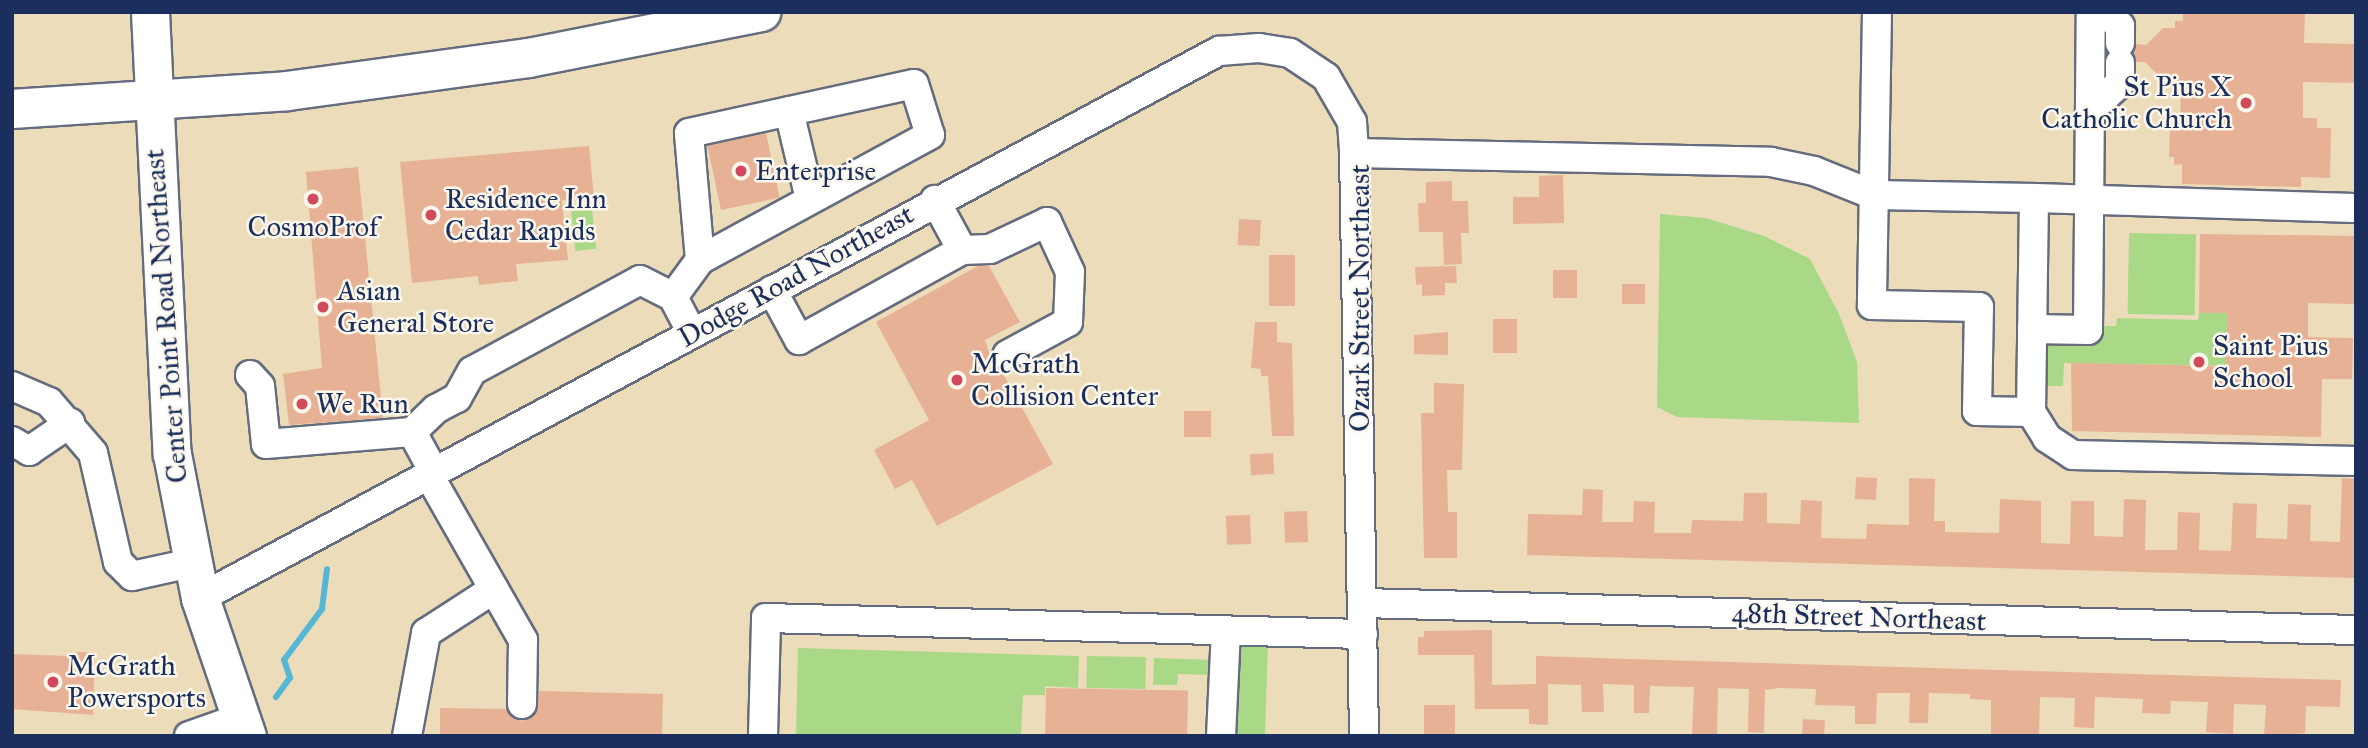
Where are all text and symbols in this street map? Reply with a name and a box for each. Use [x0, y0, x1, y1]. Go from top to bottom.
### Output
place label: St Pius X Catholic Church [2041, 70, 2232, 136]
marker: St Pius X Catholic Church [2238, 95, 2254, 111]
street label: Center Point Road Northeast [138, 148, 194, 484]
place label: Enterprise [755, 154, 876, 188]
marker: Enterprise [733, 163, 749, 179]
street label: Ozark Street Northeast [1343, 164, 1377, 432]
place label: Residence Inn Cedar Rapids [445, 182, 607, 248]
marker: CosmoProf [305, 191, 321, 207]
street label: Dodge Road Northeast [672, 197, 920, 355]
marker: Residence Inn Cedar Rapids [423, 207, 439, 223]
place label: CosmoProf [248, 210, 378, 244]
place label: Asian General Store [337, 274, 494, 340]
marker: Asian General Store [315, 299, 331, 315]
place label: Saint Pius School [2213, 329, 2328, 395]
place label: McGrath Collision Center [971, 347, 1158, 413]
marker: Saint Pius School [2191, 354, 2207, 370]
marker: McGrath Collision Center [949, 372, 965, 388]
place label: We Run [316, 387, 409, 421]
marker: We Run [294, 396, 310, 412]
street label: 48th Street Northeast [1731, 596, 1987, 638]
place label: McGrath Powersports [67, 649, 206, 715]
marker: McGrath Powersports [45, 674, 61, 690]

